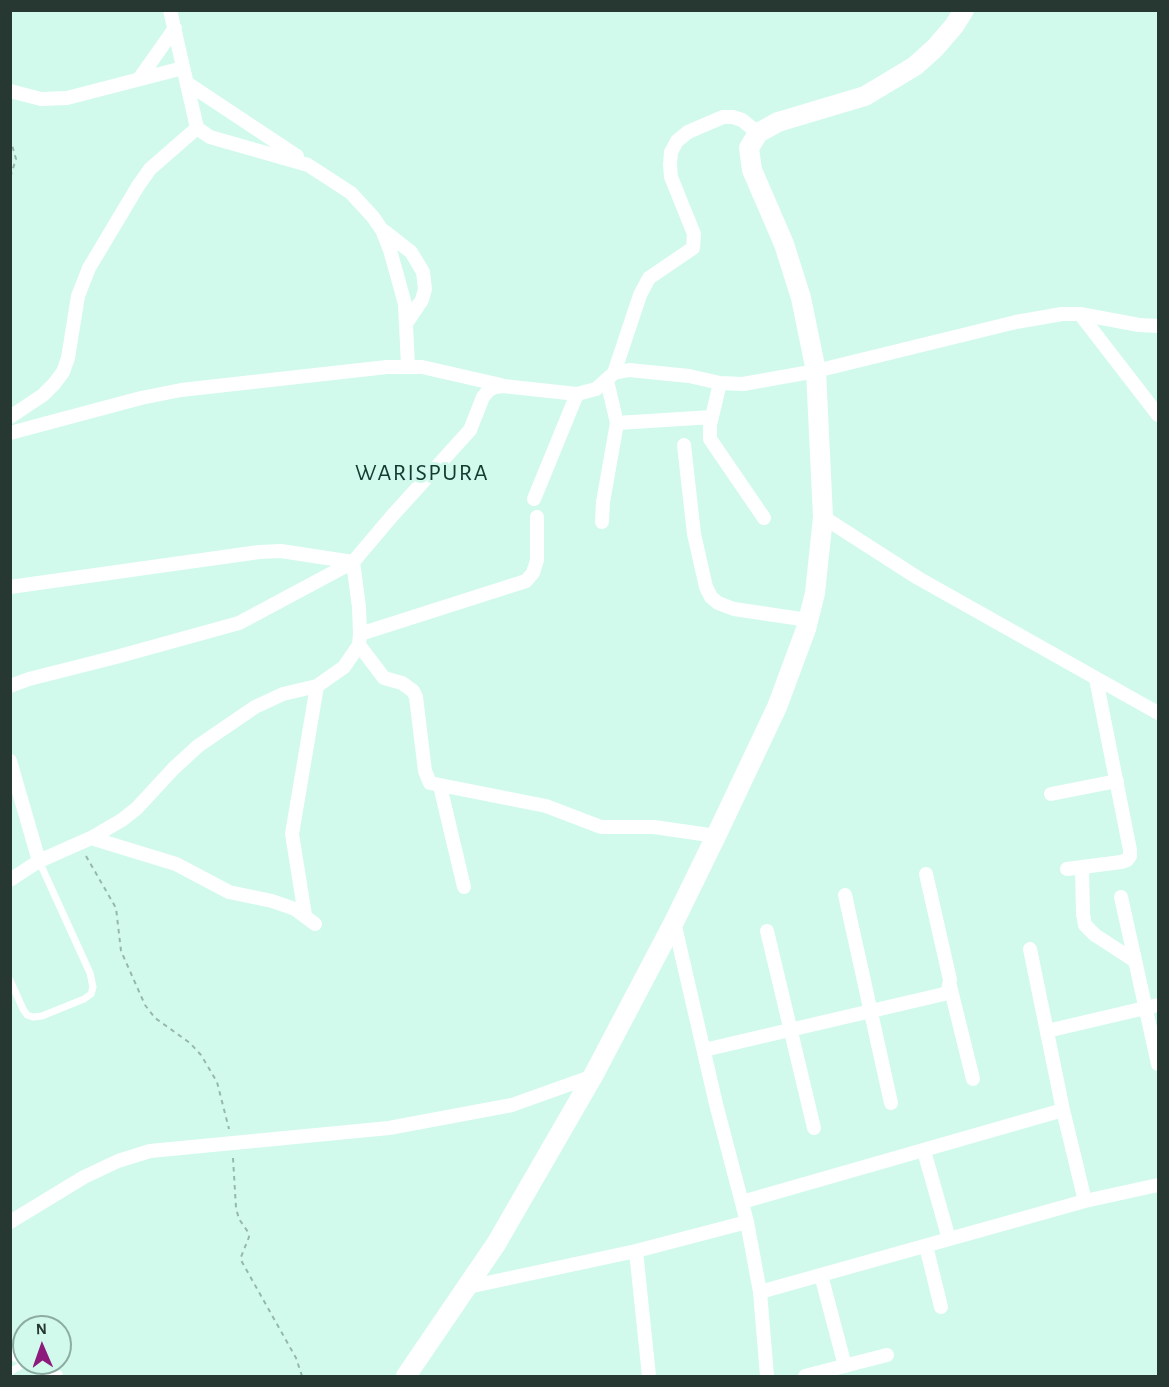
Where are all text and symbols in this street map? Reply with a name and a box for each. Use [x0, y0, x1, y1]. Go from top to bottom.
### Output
district label: WARISPURA [355, 459, 489, 487]
north arrow [12, 1315, 72, 1375]
text: N [36, 1321, 47, 1337]

